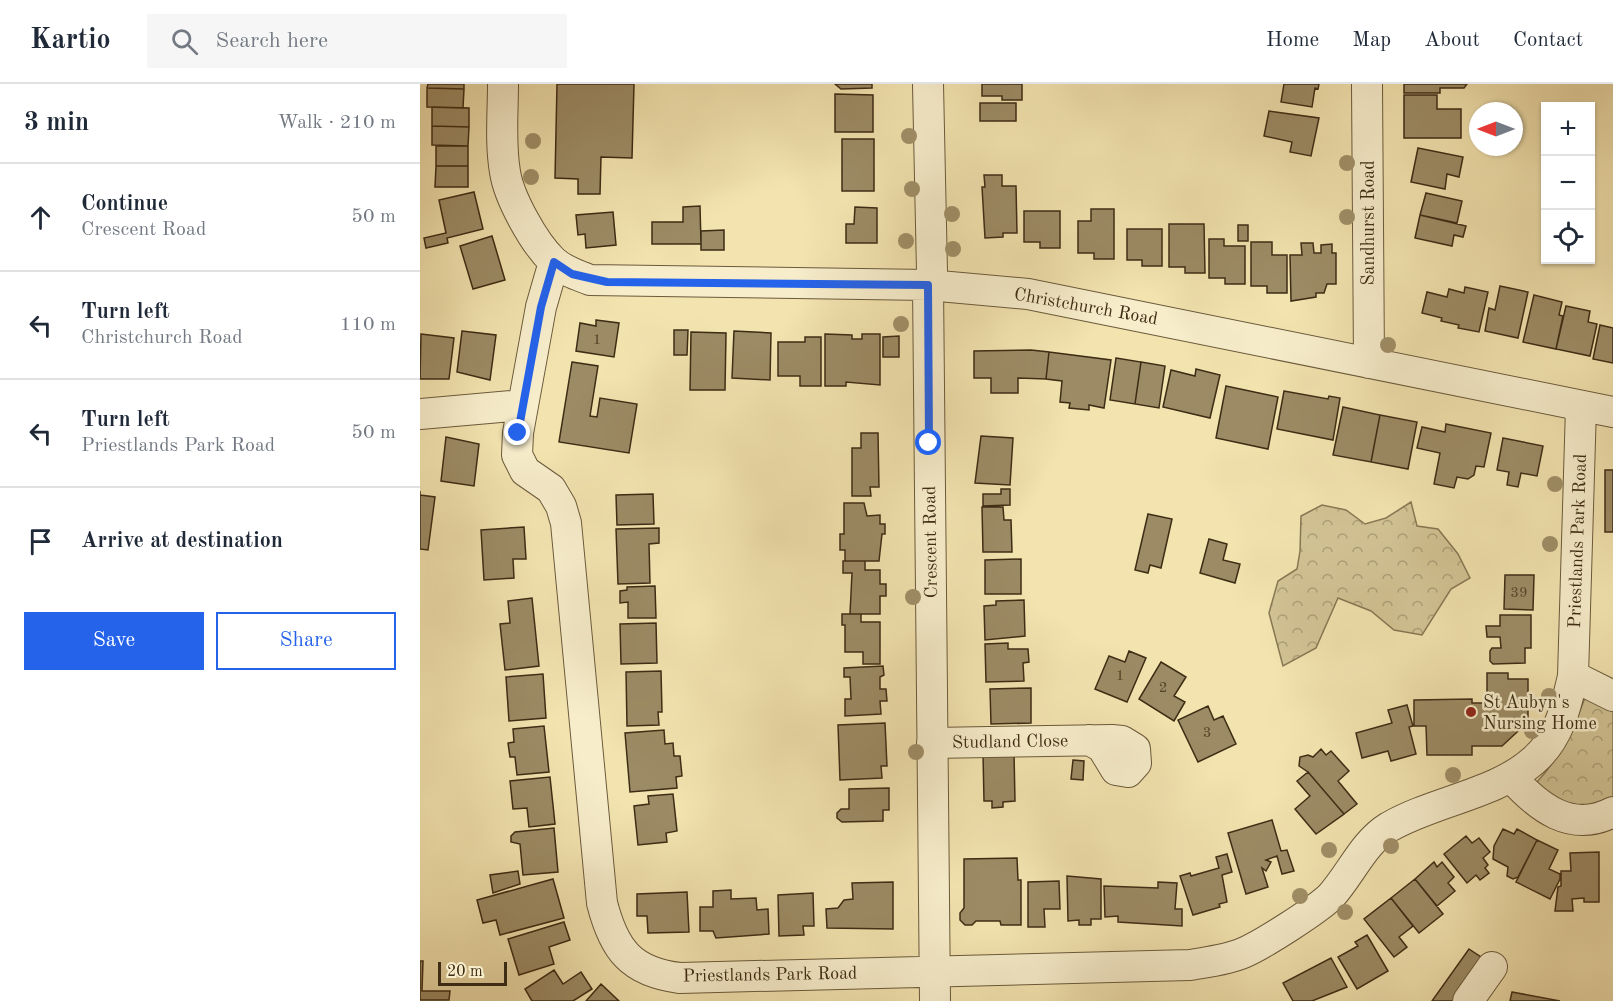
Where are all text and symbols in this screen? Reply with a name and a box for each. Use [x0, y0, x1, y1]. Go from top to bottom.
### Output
search box [147, 14, 567, 68]
icon: search [168, 25, 201, 58]
text: Kartio [30, 27, 111, 55]
text: Search here [216, 30, 328, 52]
text: Home [1266, 30, 1319, 51]
text: Map [1352, 30, 1391, 51]
text: About [1424, 30, 1480, 51]
text: Contact [1513, 30, 1583, 51]
north arrow [1469, 102, 1523, 156]
map controls [1541, 102, 1595, 264]
button: + [1541, 102, 1595, 156]
text: 3 min [24, 110, 89, 136]
text: Walk · 210 m [277, 113, 396, 133]
button: − [1541, 156, 1595, 210]
street label: Sandhurst Road [1360, 160, 1378, 286]
text: Continue [81, 193, 168, 215]
icon: ahead [24, 201, 57, 234]
text: 50 m [351, 207, 396, 227]
button: locate [1541, 210, 1595, 264]
text: Crescent Road [81, 220, 206, 240]
street label: Christchurch Road [1013, 285, 1159, 328]
text: Turn left [81, 301, 170, 323]
icon: left [24, 309, 57, 342]
text: 110 m [340, 315, 396, 335]
text: Christchurch Road [81, 328, 243, 348]
house number: 1 [593, 333, 601, 348]
text: Turn left [81, 409, 170, 431]
icon: left [24, 417, 57, 450]
route end [504, 419, 530, 445]
text: 50 m [351, 423, 396, 443]
route start [915, 429, 941, 455]
text: Priestlands Park Road [81, 436, 275, 456]
street label: Priestlands Park Road [1566, 453, 1590, 629]
street label: Crescent Road [921, 485, 941, 599]
icon: arrive [24, 525, 57, 558]
text: Arrive at destination [81, 530, 283, 552]
house number: 39 [1510, 586, 1528, 601]
button: Save [24, 612, 204, 670]
button: Share [216, 612, 396, 670]
house number: 1 [1116, 669, 1124, 684]
house number: 2 [1159, 681, 1167, 696]
place label: St Aubyn's Nursing Home [1483, 694, 1597, 733]
marker: St Aubyn's Nursing Home [1464, 705, 1478, 719]
house number: 3 [1203, 726, 1211, 741]
street label: Studland Close [952, 732, 1068, 752]
scale bar [438, 959, 507, 986]
text: 20 m [447, 964, 483, 980]
street label: Priestlands Park Road [682, 964, 858, 986]

